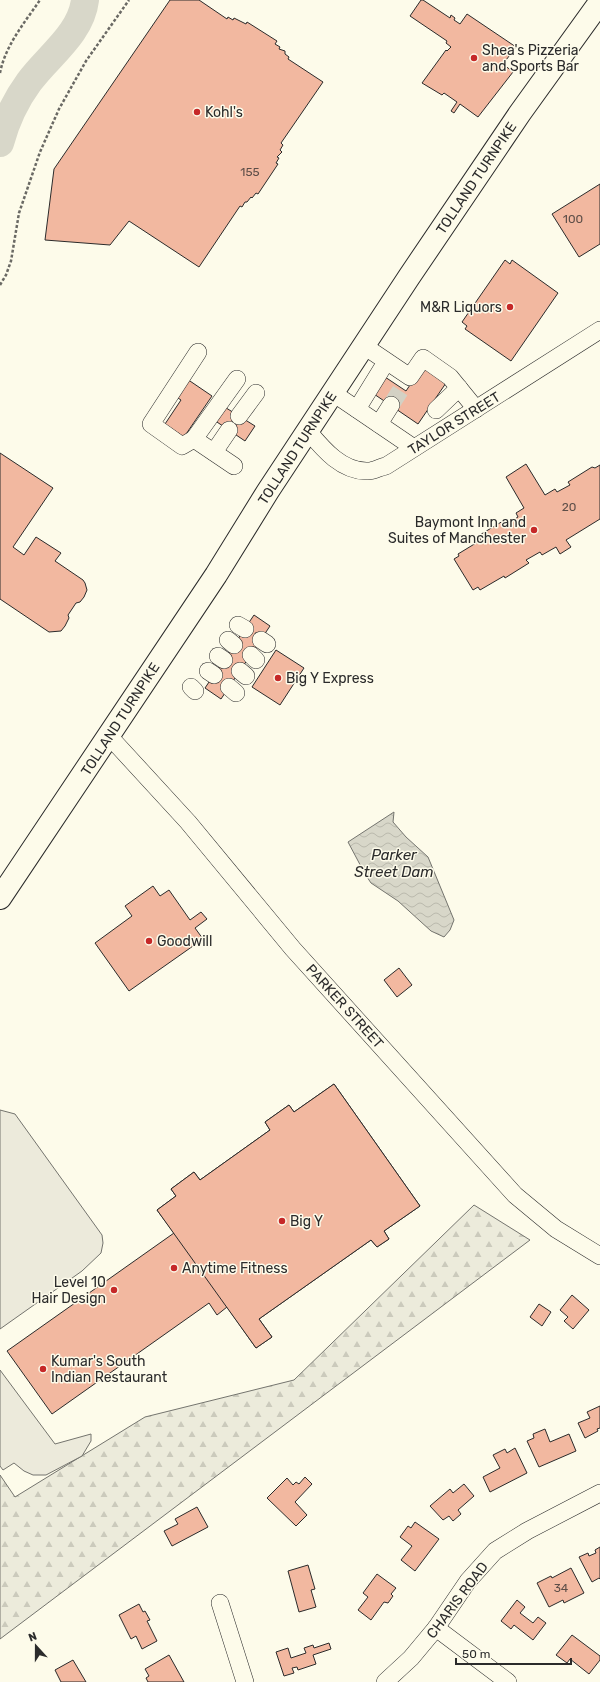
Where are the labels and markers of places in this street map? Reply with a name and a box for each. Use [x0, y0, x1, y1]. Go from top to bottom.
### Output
place label: Shea's Pizzeria and Sports Bar [482, 42, 580, 75]
marker: Shea's Pizzeria and Sports Bar [469, 53, 479, 63]
place label: Kohl's [205, 104, 243, 121]
marker: Kohl's [192, 107, 202, 117]
place label: M&R Liquors [420, 299, 502, 316]
marker: M&R Liquors [505, 302, 515, 312]
place label: Baymont Inn and Suites of Manchester [388, 514, 527, 547]
marker: Baymont Inn and Suites of Manchester [529, 525, 539, 535]
place label: Big Y Express [286, 670, 374, 687]
marker: Big Y Express [273, 673, 283, 683]
place label: Goodwill [157, 933, 212, 950]
marker: Goodwill [144, 936, 154, 946]
place label: Big Y [290, 1213, 323, 1230]
marker: Big Y [277, 1216, 287, 1226]
place label: Anytime Fitness [182, 1260, 288, 1277]
marker: Anytime Fitness [169, 1263, 179, 1273]
place label: Level 10 Hair Design [32, 1274, 106, 1307]
marker: Level 10 Hair Design [109, 1285, 119, 1295]
place label: Kumar's South Indian Restaurant [51, 1353, 168, 1386]
marker: Kumar's South Indian Restaurant [38, 1364, 48, 1374]

